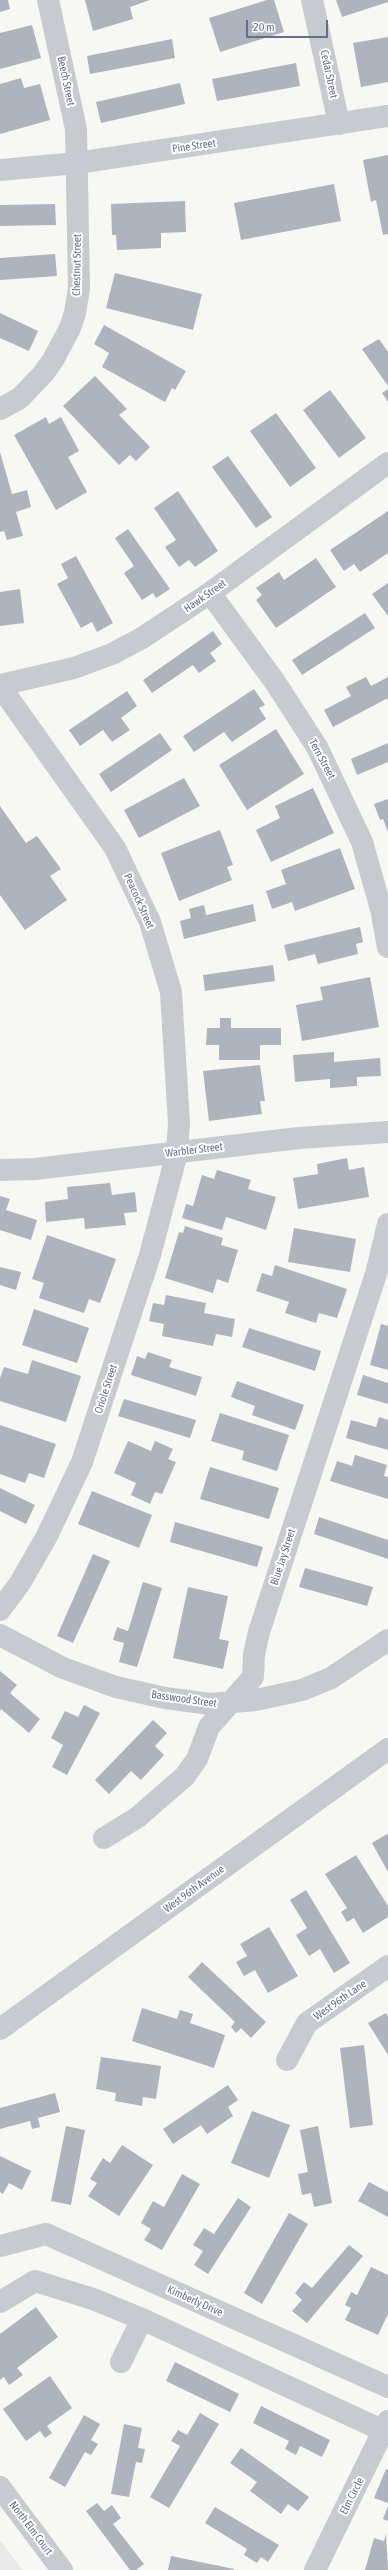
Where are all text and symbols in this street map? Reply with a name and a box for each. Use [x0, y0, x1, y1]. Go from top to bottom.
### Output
scale bar [248, 12, 330, 38]
text: 20 m [253, 20, 275, 34]
street label: Cedar Street [317, 49, 341, 99]
street label: Beech Street [54, 55, 78, 107]
street label: Pine Street [171, 136, 217, 156]
street label: Chestnut Street [70, 234, 84, 296]
street label: Hawk Street [181, 577, 229, 615]
street label: Tern Street [306, 737, 338, 781]
street label: Peacock Street [121, 871, 157, 931]
street label: Warbler Street [164, 1140, 224, 1160]
street label: Oriole Street [92, 1363, 120, 1415]
street label: Blue Jay Street [268, 1527, 298, 1587]
street label: Basswood Street [151, 1688, 217, 1710]
street label: West 96th Avenue [161, 1863, 227, 1915]
street label: West 96th Lane [311, 1977, 369, 2023]
street label: Kimberly Drive [165, 2283, 225, 2319]
street label: Elm Circle [337, 2475, 367, 2517]
street label: North Elm Court [7, 2499, 55, 2557]

